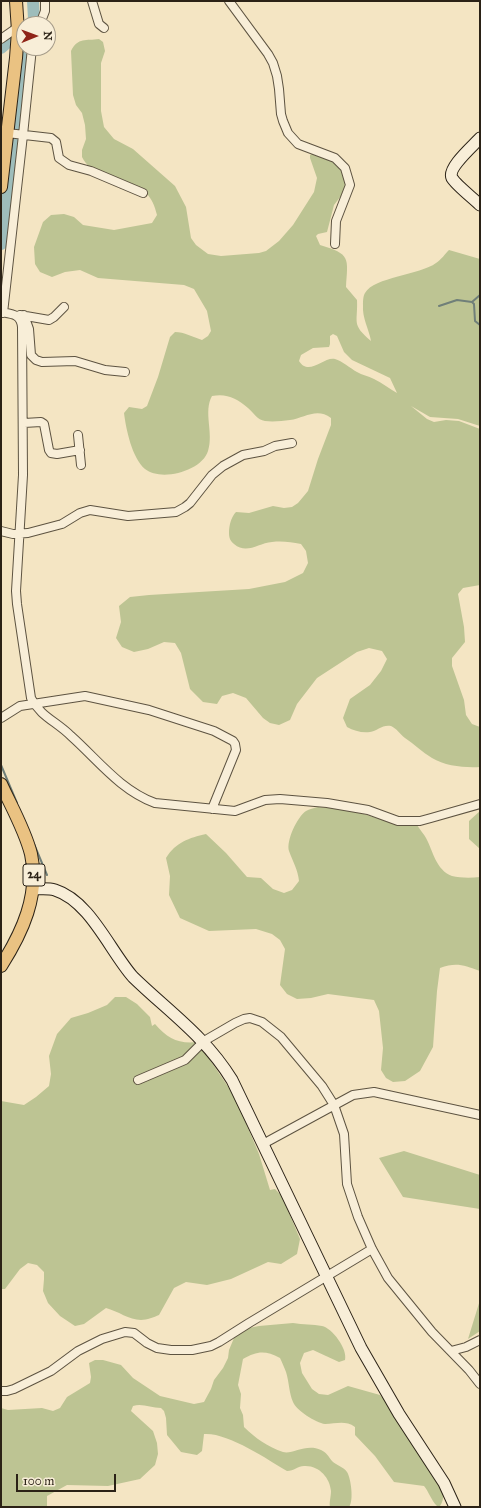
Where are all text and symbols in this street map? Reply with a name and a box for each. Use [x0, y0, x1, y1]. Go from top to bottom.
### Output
north arrow [16, 16, 56, 56]
text: N [41, 31, 54, 41]
road number: 24 [23, 864, 45, 886]
scale bar [18, 1466, 118, 1492]
text: 100 m [23, 1474, 54, 1488]

